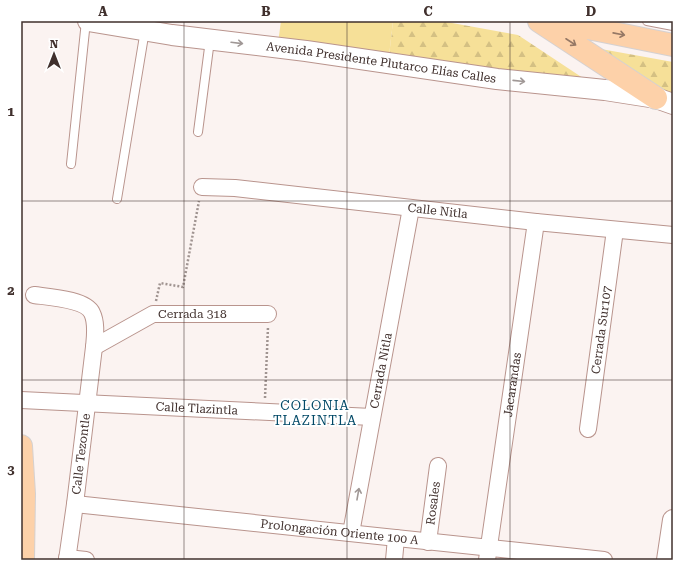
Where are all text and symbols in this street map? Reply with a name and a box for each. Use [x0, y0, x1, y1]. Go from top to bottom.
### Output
text: A [98, 4, 108, 19]
text: B [261, 4, 271, 19]
text: C [423, 4, 433, 19]
text: D [586, 4, 596, 19]
one-way arrow [612, 30, 625, 38]
north arrow [34, 34, 74, 74]
text: N [50, 38, 59, 51]
one-way arrow [230, 39, 243, 47]
street label: Avenida Presidente Plutarco Elías Calles [265, 39, 497, 86]
one-way arrow [565, 39, 577, 47]
one-way arrow [512, 77, 525, 85]
text: 1 [7, 104, 15, 119]
street label: Calle Nitla [407, 201, 469, 221]
text: 2 [7, 283, 15, 298]
street label: Cerrada Sur107 [589, 285, 614, 375]
street label: Cerrada 318 [158, 307, 227, 321]
street label: Cerrada Nitla [367, 331, 395, 410]
street label: Jacarandas [501, 351, 524, 418]
district label: COLONIA TLAZINTLA [273, 398, 357, 428]
street label: Calle Tlazintla [155, 400, 239, 418]
street label: Calle Tezontle [69, 412, 93, 495]
text: 3 [7, 462, 15, 477]
street label: Rosales [423, 480, 443, 526]
one-way arrow [354, 488, 362, 501]
street label: Prolongación Oriente 100 A [260, 517, 420, 547]

